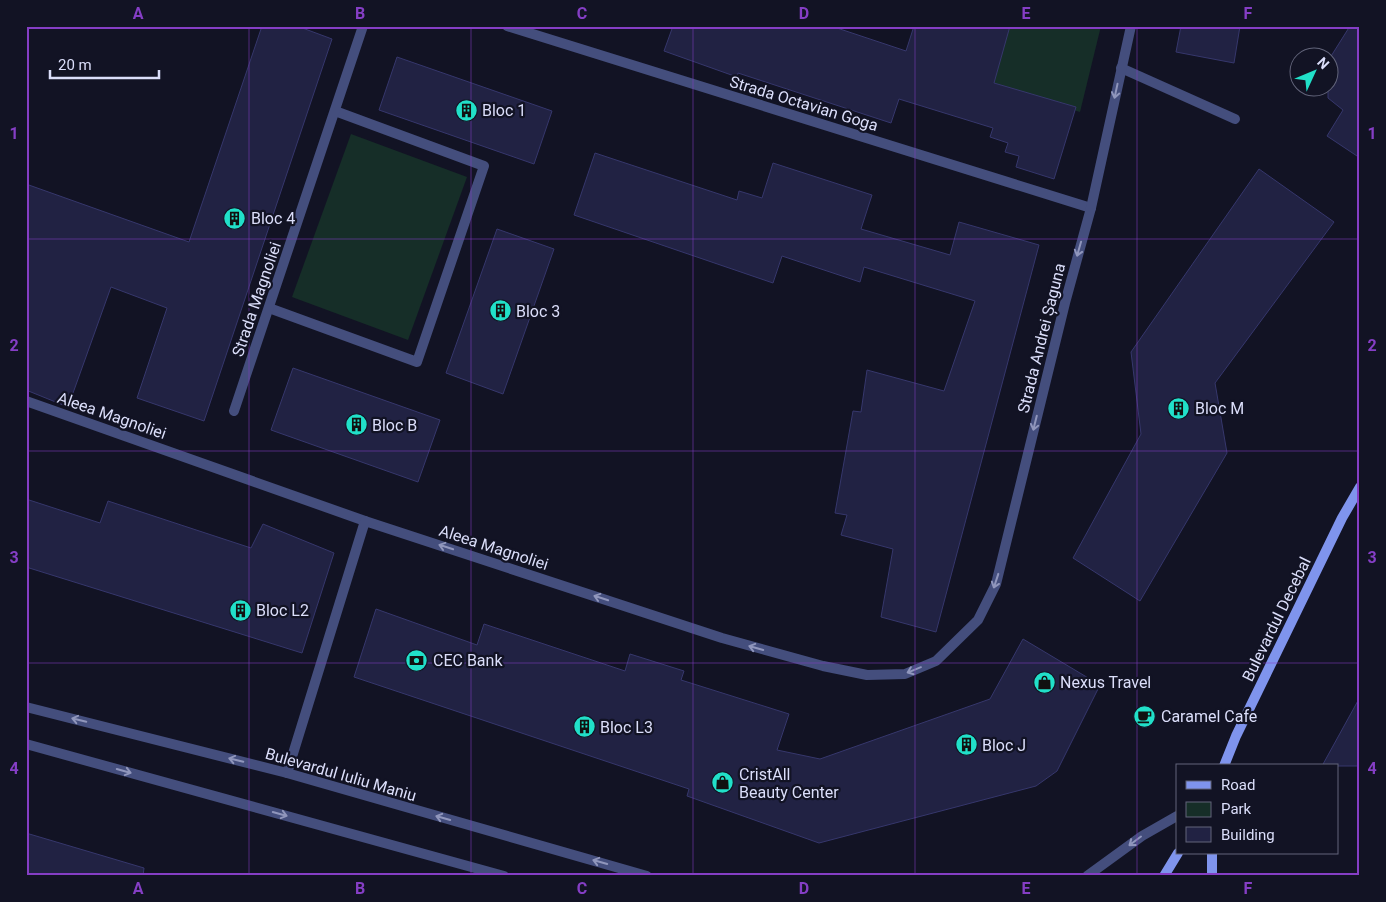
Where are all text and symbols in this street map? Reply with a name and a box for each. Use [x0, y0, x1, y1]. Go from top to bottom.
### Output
text: A [133, 4, 144, 23]
text: B [355, 4, 365, 23]
text: C [577, 4, 587, 23]
text: D [799, 4, 809, 23]
text: E [1022, 4, 1031, 23]
text: F [1244, 4, 1253, 23]
scale bar [50, 48, 159, 80]
north arrow [1288, 48, 1338, 98]
text: N [1314, 54, 1333, 72]
text: 20 m [58, 56, 92, 74]
street label: Strada Octavian Goga [727, 72, 880, 135]
one-way arrow [1111, 82, 1120, 98]
building icon: Bloc 1 [454, 98, 478, 122]
place label: Bloc 1 [482, 101, 526, 120]
text: 1 [9, 124, 19, 143]
text: 1 [1367, 124, 1377, 143]
building icon: Bloc 4 [223, 206, 247, 230]
place label: Bloc 4 [251, 209, 295, 228]
street label: Strada Magnoliei [228, 239, 285, 359]
one-way arrow [1074, 241, 1084, 257]
street label: Strada Andrei Șaguna [1014, 261, 1070, 415]
building icon: Bloc 3 [488, 299, 512, 323]
place label: Bloc 3 [516, 302, 560, 321]
text: 2 [9, 336, 19, 355]
text: 2 [1367, 336, 1377, 355]
street label: Aleea Magnoliei [55, 388, 169, 443]
building icon: Bloc M [1167, 396, 1191, 420]
place label: Bloc M [1195, 399, 1244, 418]
building icon: Bloc B [344, 413, 368, 437]
one-way arrow [1030, 415, 1039, 431]
place label: Bloc B [372, 416, 417, 435]
street label: Aleea Magnoliei [437, 521, 551, 574]
one-way arrow [439, 542, 455, 552]
text: 3 [9, 548, 19, 567]
text: 3 [1367, 548, 1377, 567]
street label: Bulevardul Decebal [1238, 554, 1315, 684]
one-way arrow [990, 573, 1000, 589]
one-way arrow [594, 593, 609, 602]
building icon: Bloc L2 [228, 598, 252, 622]
place label: Bloc L2 [256, 601, 309, 620]
one-way arrow [748, 642, 764, 652]
bank icon: CEC Bank [405, 648, 429, 672]
place label: CEC Bank [433, 651, 503, 670]
one-way arrow [907, 666, 922, 675]
shop icon: Nexus Travel [1032, 670, 1056, 694]
place label: Nexus Travel [1060, 673, 1151, 692]
cafe icon: Caramel Cafe [1133, 704, 1157, 728]
place label: Caramel Cafe [1161, 707, 1257, 726]
one-way arrow [71, 715, 87, 724]
building icon: Bloc L3 [572, 715, 596, 739]
place label: Bloc L3 [600, 718, 653, 737]
building icon: Bloc J [954, 733, 978, 757]
place label: Bloc J [982, 736, 1026, 755]
street label: Bulevardul Iuliu Maniu [263, 744, 419, 805]
one-way arrow [229, 755, 245, 764]
text: 4 [9, 759, 19, 778]
text: 4 [1367, 759, 1377, 778]
legend [1176, 764, 1338, 854]
place label: CristAll Beauty Center [739, 765, 839, 802]
one-way arrow [115, 767, 131, 776]
shop icon: CristAll Beauty Center [711, 771, 735, 795]
text: Road [1221, 776, 1255, 794]
text: Park [1221, 800, 1252, 818]
one-way arrow [272, 810, 288, 820]
one-way arrow [436, 812, 452, 822]
text: Building [1221, 826, 1275, 844]
one-way arrow [1129, 835, 1142, 846]
one-way arrow [592, 857, 608, 867]
text: A [133, 879, 144, 898]
text: B [355, 879, 365, 898]
text: C [577, 879, 587, 898]
text: D [799, 879, 809, 898]
text: E [1022, 879, 1031, 898]
text: F [1244, 879, 1253, 898]

